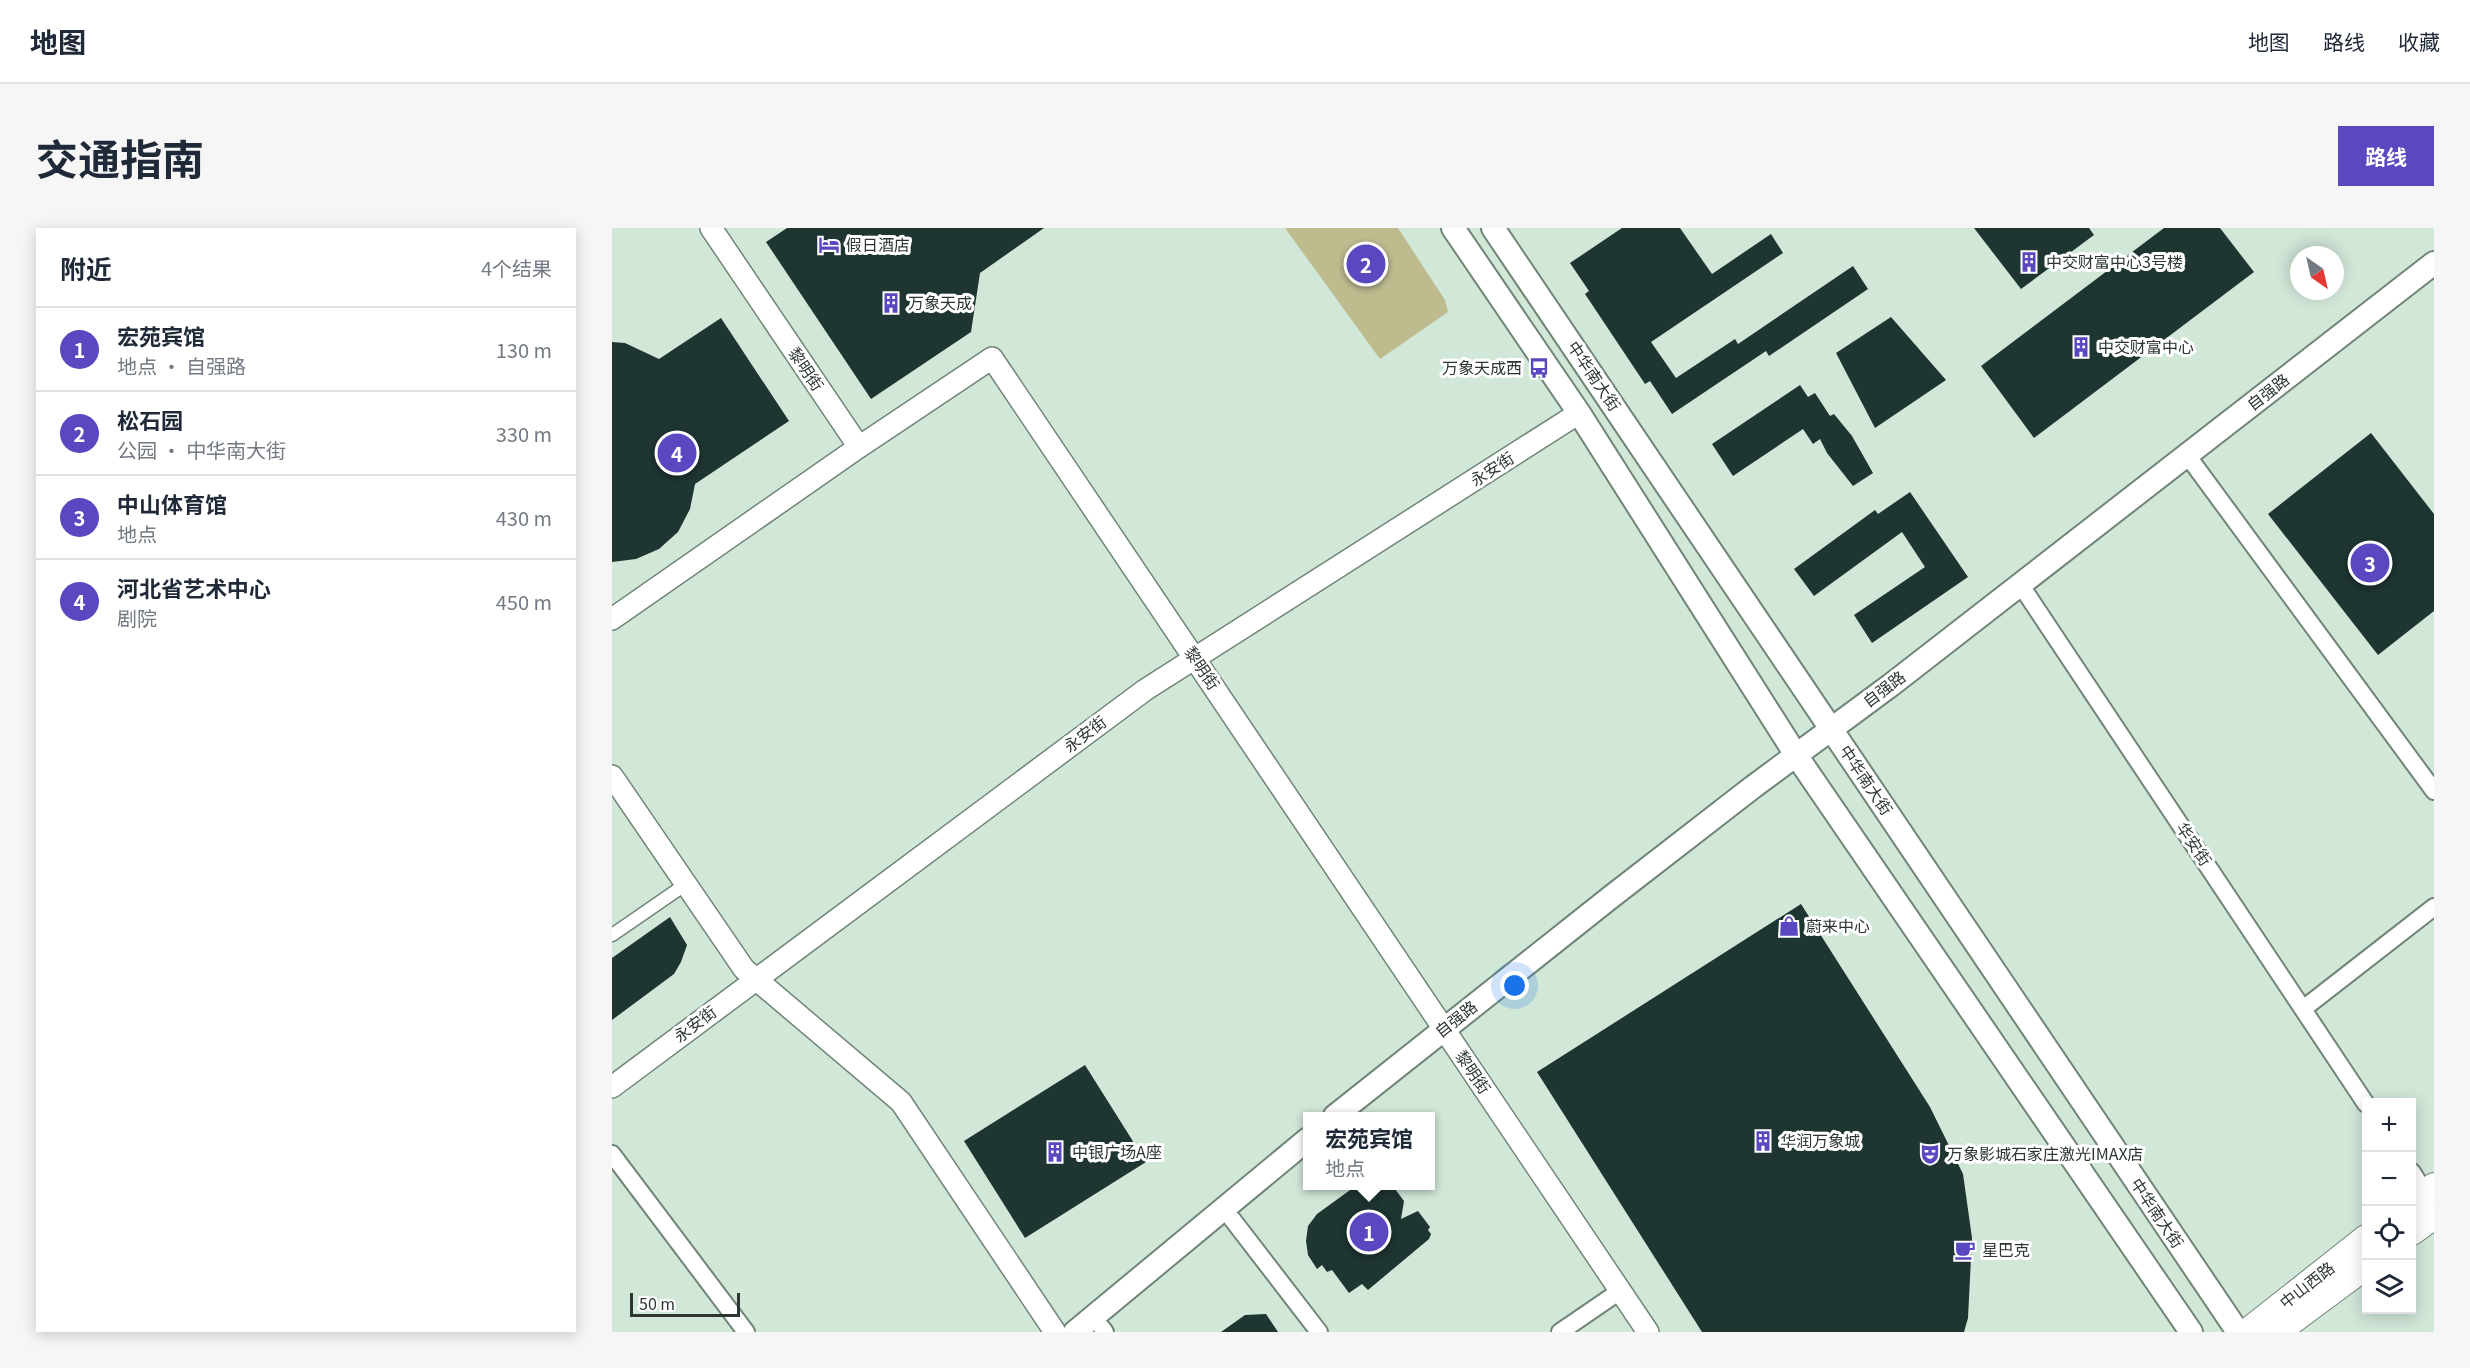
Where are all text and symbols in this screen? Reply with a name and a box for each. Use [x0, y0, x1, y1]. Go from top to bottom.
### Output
text: 地图 [30, 21, 86, 61]
text: 地图 [2248, 26, 2290, 56]
text: 路线 [2323, 26, 2365, 56]
text: 收藏 [2398, 26, 2440, 56]
text: 交通指南 [36, 126, 204, 187]
button: 路线 [2338, 126, 2434, 186]
place label: 假日酒店 [846, 232, 910, 256]
hotel icon: 假日酒店 [817, 233, 841, 257]
pin: 2 [1346, 242, 1386, 286]
north arrow [2290, 246, 2344, 300]
text: 附近 [60, 249, 112, 286]
place label: 中交财富中心3号楼 [2046, 249, 2183, 273]
building icon: 中交财富中心3号楼 [2017, 250, 2041, 274]
text: 4个结果 [481, 253, 552, 282]
place label: 万象天成 [908, 290, 972, 314]
building icon: 万象天成 [879, 291, 903, 315]
text: 宏苑宾馆 [117, 319, 205, 351]
place label: 中交财富中心 [2098, 334, 2194, 358]
text: 1 [74, 335, 85, 364]
text: 130 m [496, 335, 552, 364]
building icon: 中交财富中心 [2069, 335, 2093, 359]
street label: 中华南大街 [1563, 336, 1627, 415]
street label: 黎明街 [783, 342, 830, 395]
text: 地点 · 自强路 [117, 351, 246, 380]
place label: 万象天成西 [1442, 355, 1522, 379]
bus stop icon: 万象天成西 [1527, 356, 1551, 380]
street label: 自强路 [2241, 367, 2294, 415]
text: 松石园 [117, 403, 183, 435]
text: 2 [74, 419, 85, 448]
text: 330 m [496, 419, 552, 448]
pin: 4 [658, 430, 696, 476]
text: 公园 · 中华南大街 [117, 435, 286, 464]
street label: 永安街 [1465, 445, 1518, 491]
text: 中山体育馆 [117, 487, 227, 519]
text: 3 [74, 503, 85, 532]
text: 430 m [496, 503, 552, 532]
text: 地点 [117, 519, 157, 548]
pin: 3 [2350, 540, 2390, 586]
text: 河北省艺术中心 [117, 571, 271, 603]
text: 4 [74, 587, 85, 616]
text: 450 m [496, 587, 552, 616]
text: 剧院 [117, 603, 157, 632]
street label: 黎明街 [1179, 641, 1226, 694]
street label: 自强路 [1857, 664, 1910, 712]
street label: 永安街 [1058, 709, 1111, 757]
street label: 中华南大街 [1835, 740, 1899, 819]
street label: 华安街 [2171, 817, 2218, 870]
place label: 蔚来中心 [1806, 913, 1870, 937]
shop icon: 蔚来中心 [1777, 914, 1801, 938]
your location [1500, 971, 1529, 1000]
street label: 自强路 [1429, 994, 1482, 1042]
street label: 永安街 [668, 999, 721, 1047]
street label: 黎明街 [1450, 1045, 1497, 1098]
map controls [2362, 1098, 2416, 1314]
button: + [2362, 1098, 2416, 1152]
popup [1303, 1112, 1435, 1190]
text: 宏苑宾馆 [1325, 1121, 1413, 1153]
place label: 华润万象城 [1780, 1128, 1860, 1152]
building icon: 华润万象城 [1751, 1129, 1775, 1153]
place label: 中银广场A座 [1072, 1139, 1162, 1163]
building icon: 中银广场A座 [1043, 1140, 1067, 1164]
place label: 万象影城石家庄激光IMAX店 [1947, 1141, 2144, 1165]
theatre icon: 万象影城石家庄激光IMAX店 [1918, 1142, 1942, 1166]
button: − [2362, 1152, 2416, 1206]
text: 地点 [1325, 1153, 1365, 1182]
street label: 中华南大街 [2126, 1173, 2190, 1252]
button: locate [2362, 1206, 2416, 1260]
pin: 1 [1350, 1210, 1389, 1254]
place label: 星巴克 [1982, 1237, 2030, 1261]
cafe icon: 星巴克 [1953, 1238, 1977, 1262]
street label: 中山西路 [2274, 1255, 2339, 1313]
button: layers [2362, 1260, 2416, 1314]
scale bar [630, 1290, 740, 1318]
text: 50 m [639, 1291, 675, 1315]

